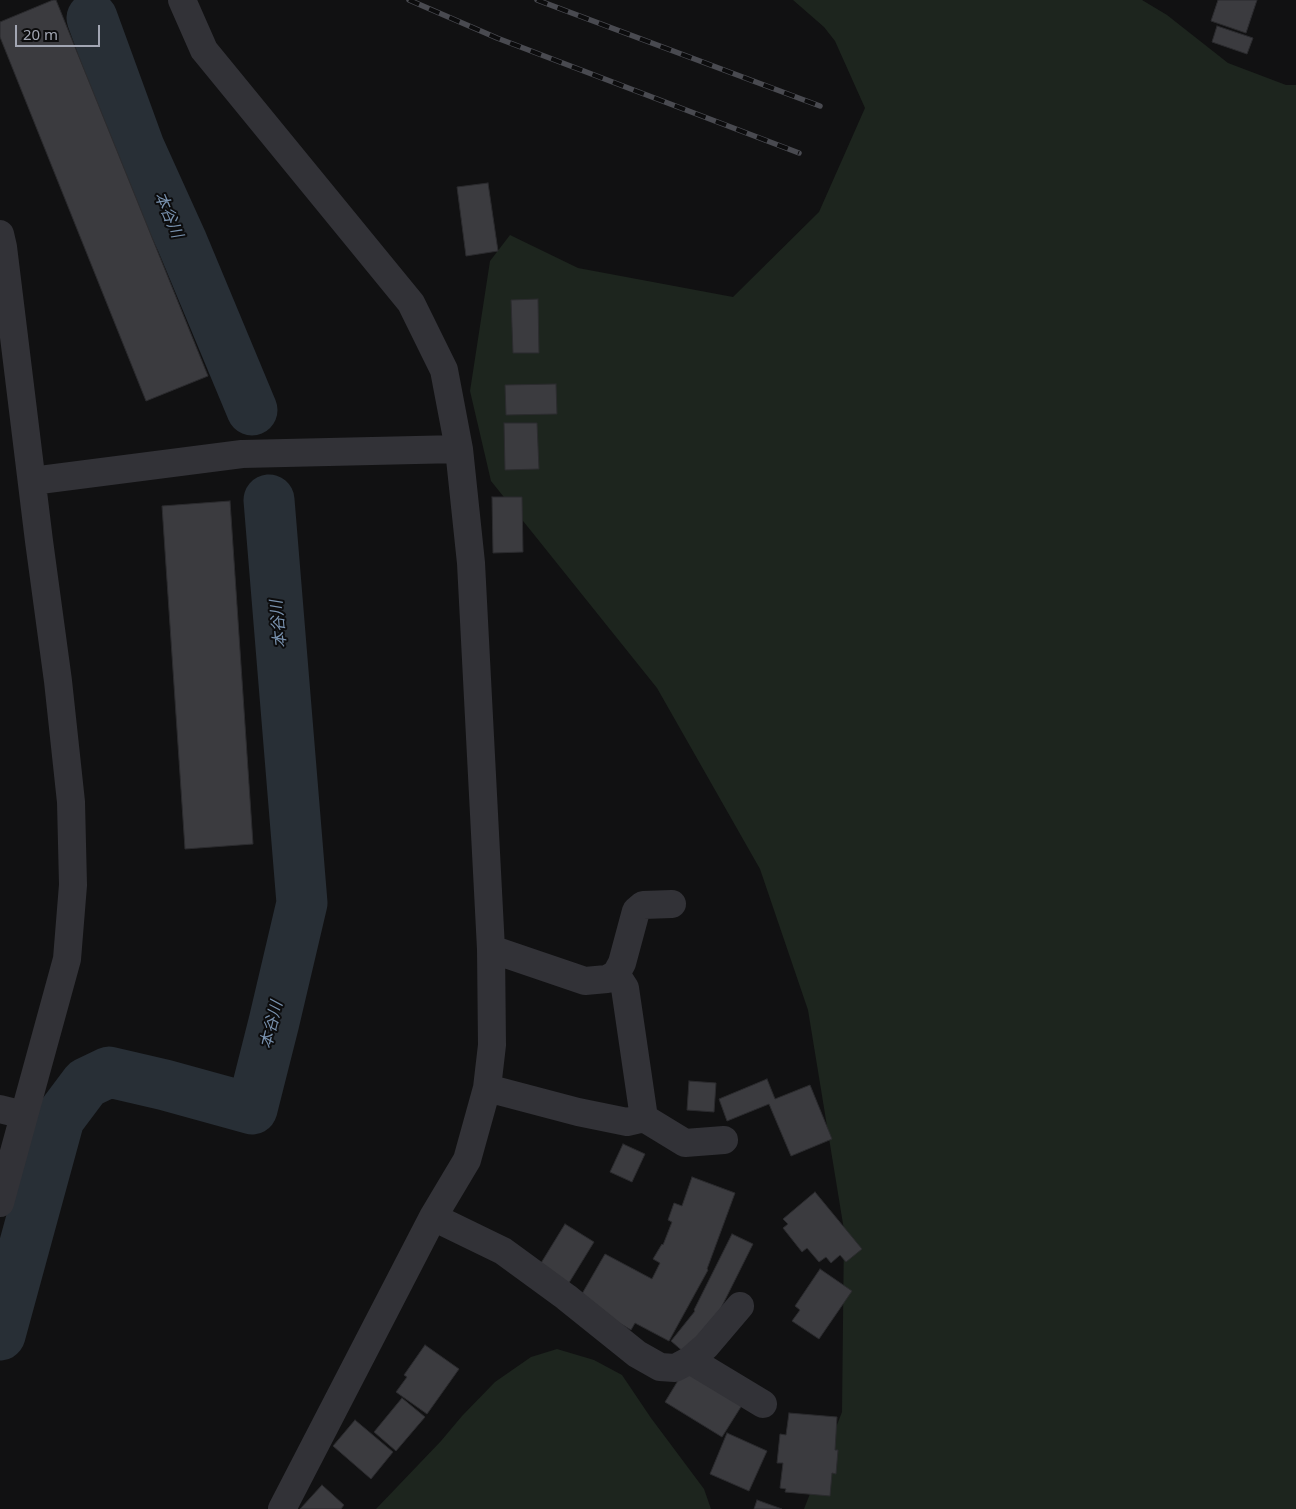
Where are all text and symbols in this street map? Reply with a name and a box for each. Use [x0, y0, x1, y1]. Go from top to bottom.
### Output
scale bar [18, 15, 102, 47]
text: 20 m [23, 24, 58, 44]
water label: 本谷川 [150, 189, 186, 241]
water label: 本谷川 [267, 599, 291, 649]
water label: 本谷川 [257, 999, 287, 1051]

